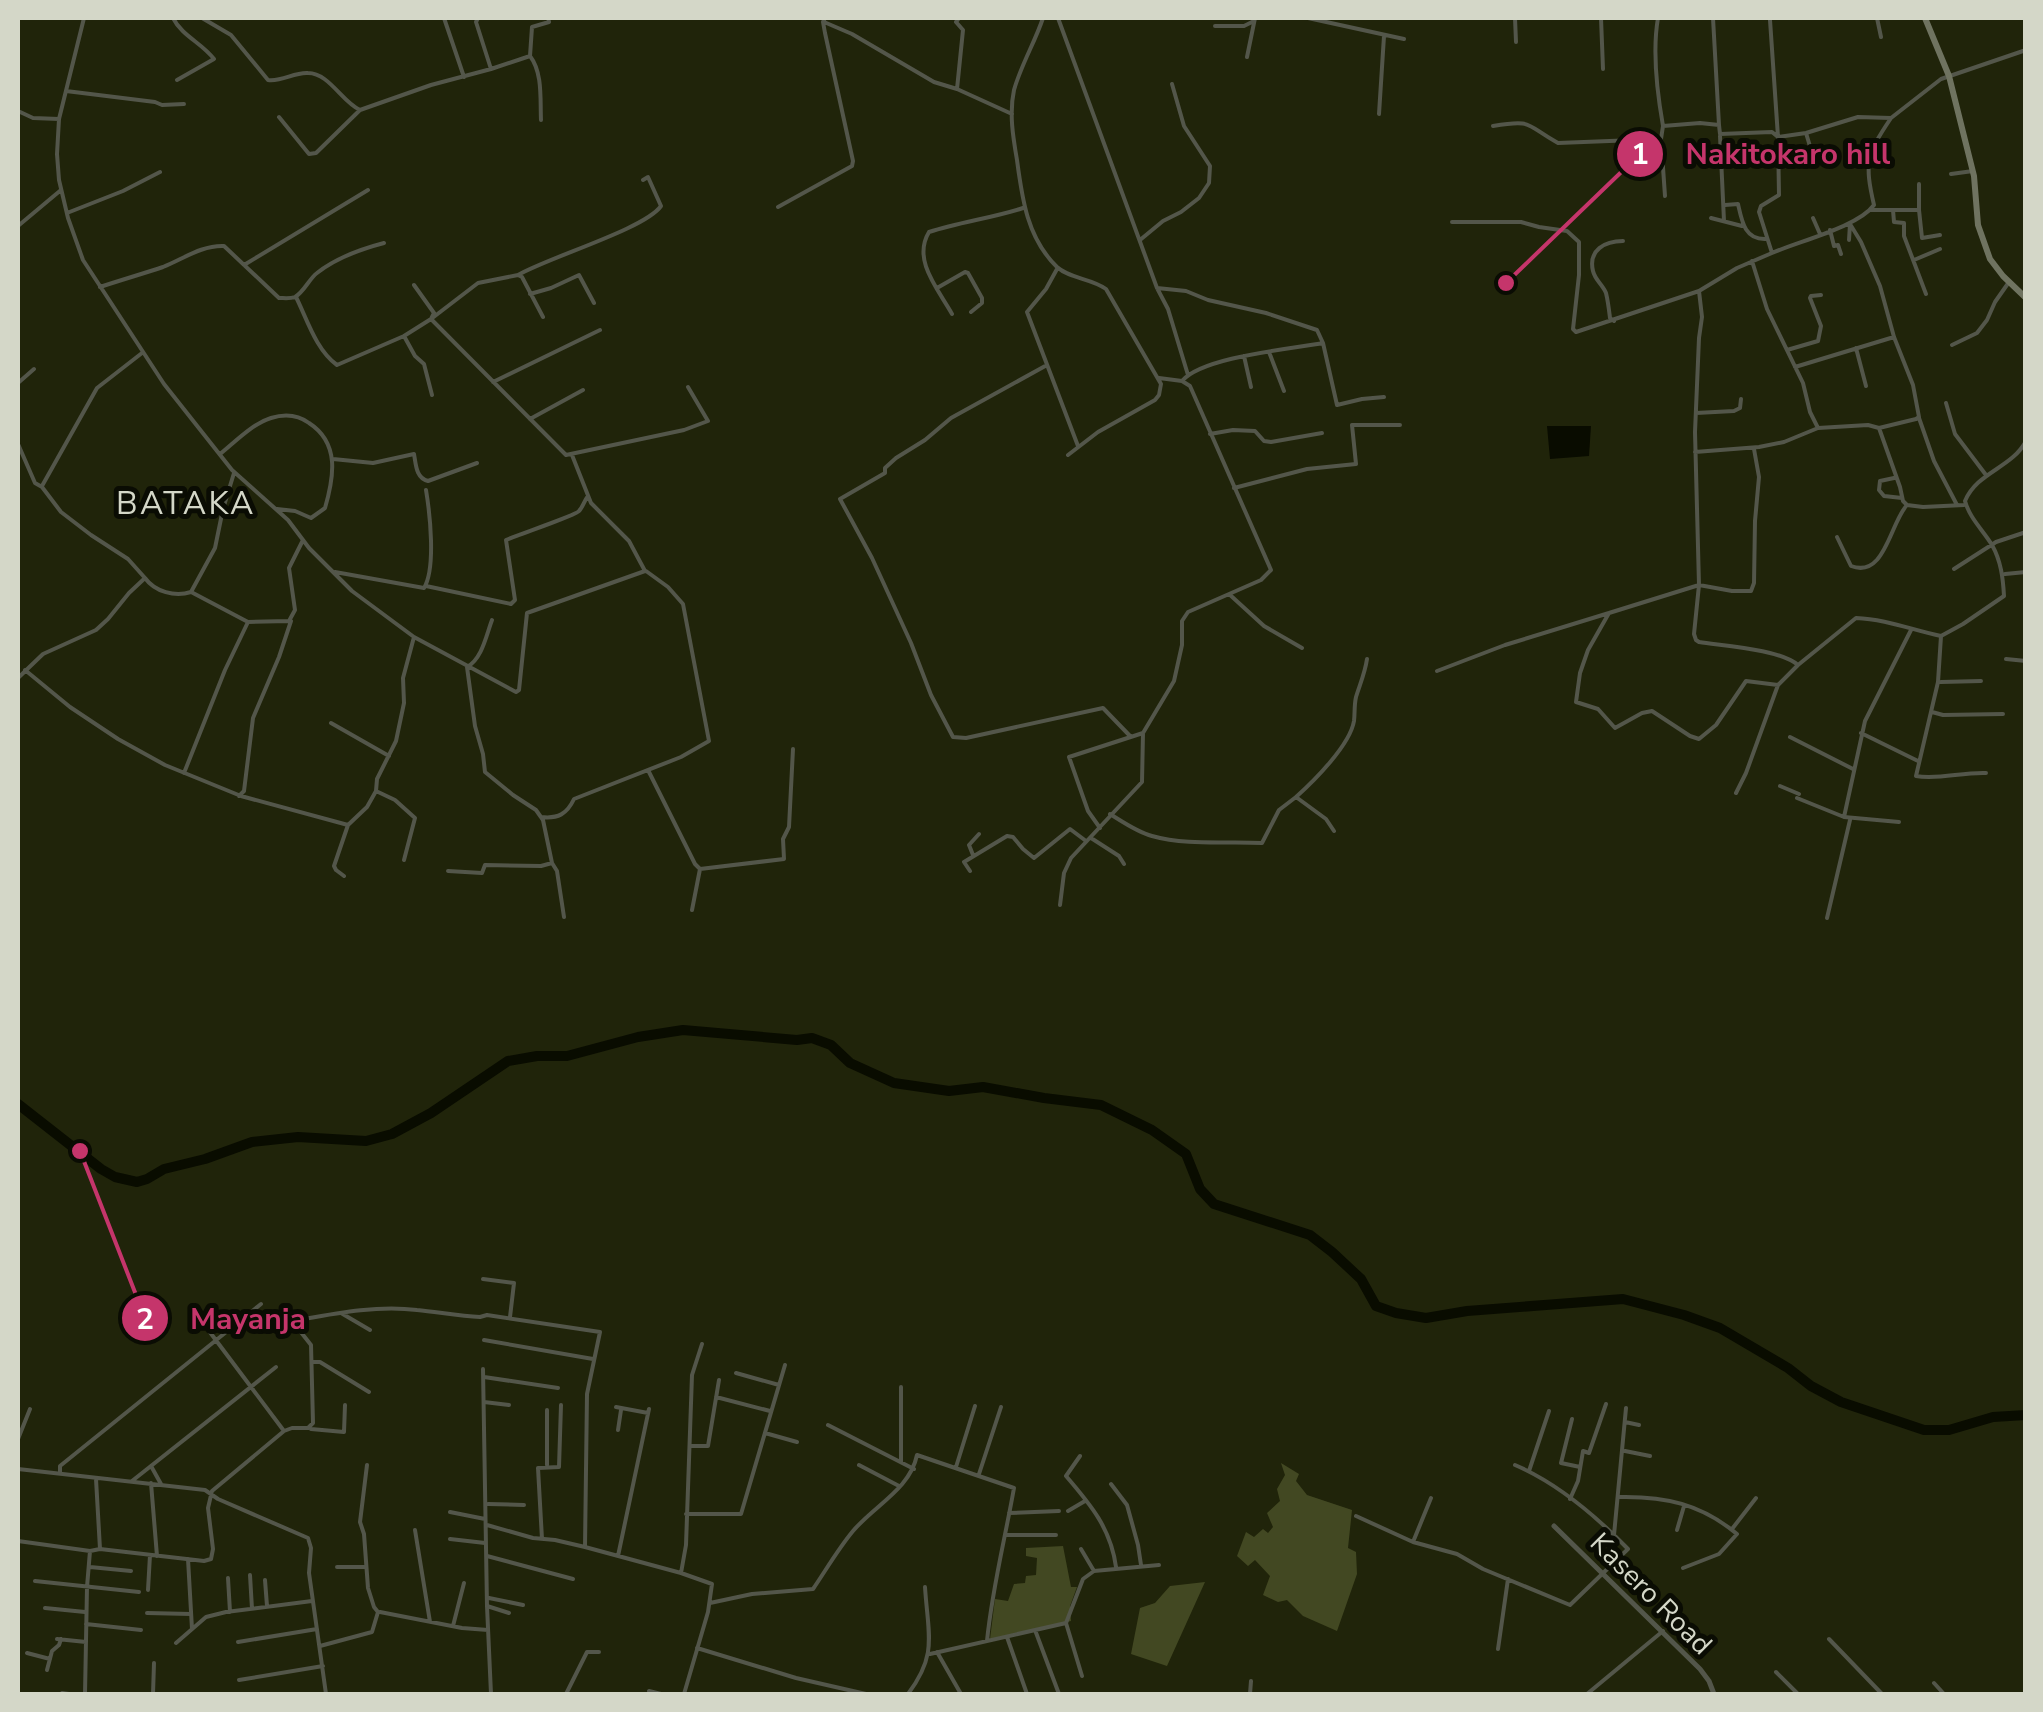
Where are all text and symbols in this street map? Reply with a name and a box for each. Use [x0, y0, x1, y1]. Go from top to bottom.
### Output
callout: Nakitokaro hill [1615, 124, 1910, 184]
text: 1 [1631, 134, 1649, 175]
text: Nakitokaro hill [1686, 134, 1891, 175]
district label: BATAKA [116, 482, 256, 525]
callout: Mayanja [120, 1288, 326, 1348]
text: 2 [136, 1299, 154, 1340]
text: Mayanja [190, 1299, 306, 1340]
street label: Kasero Road [1582, 1525, 1720, 1663]

